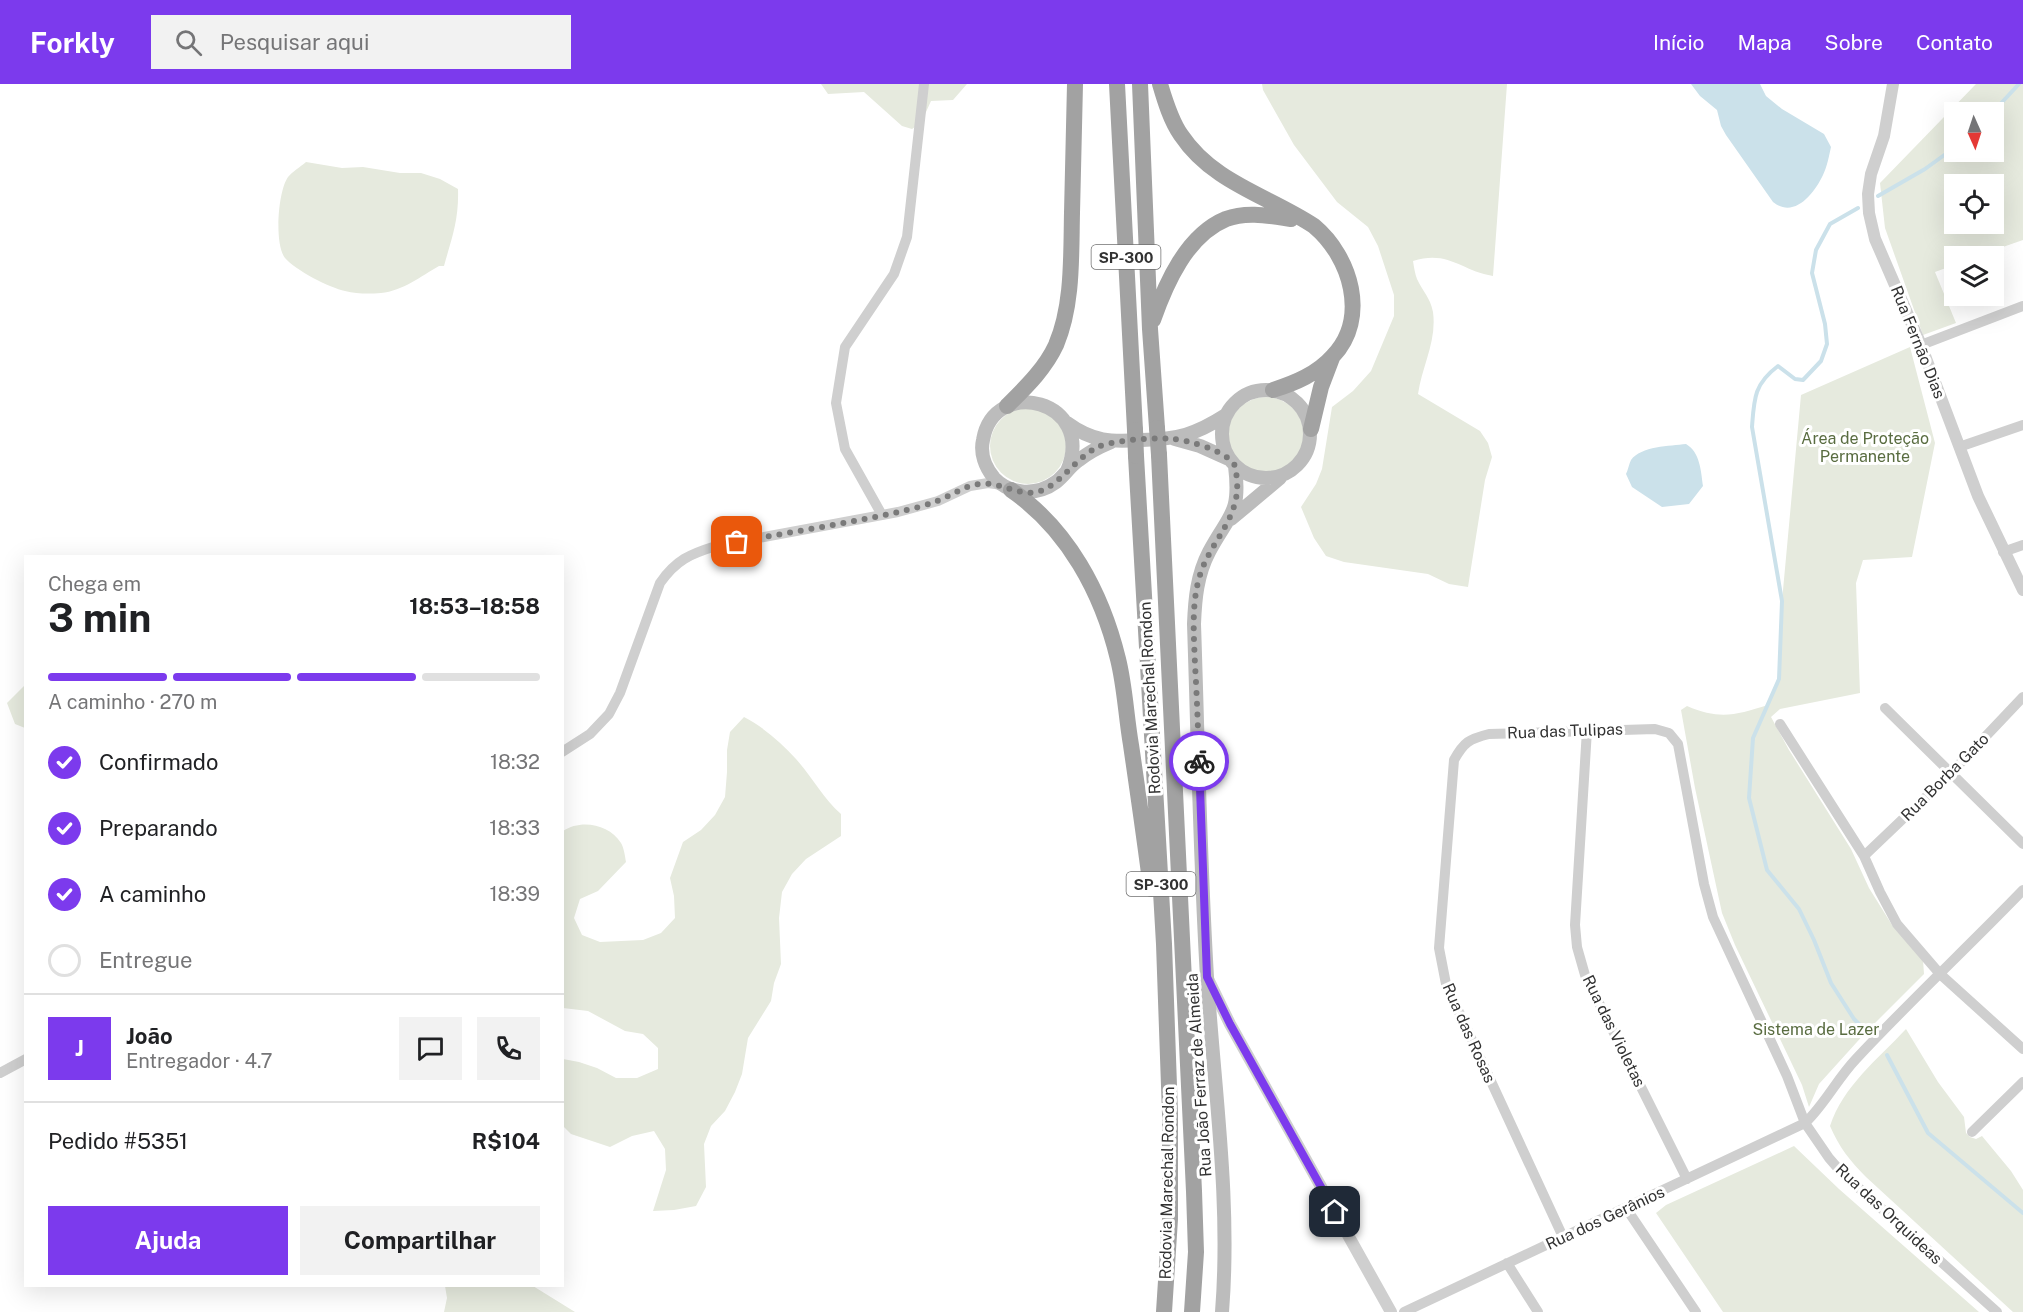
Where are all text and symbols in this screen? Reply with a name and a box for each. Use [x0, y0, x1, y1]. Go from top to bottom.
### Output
search box [151, 15, 571, 69]
text: Forkly [30, 26, 115, 59]
icon: search [172, 26, 205, 59]
text: Pesquisar aqui [220, 29, 369, 55]
text: Início [1653, 30, 1704, 55]
text: Mapa [1737, 30, 1792, 55]
text: Sobre [1825, 30, 1883, 55]
text: Contato [1916, 30, 1993, 55]
north arrow [1944, 102, 2004, 162]
map controls [1944, 102, 2004, 306]
button: locate [1944, 174, 2004, 234]
road number: SP-300 [1092, 245, 1160, 269]
button: layers [1944, 246, 2004, 306]
street label: Rua Fernão Dias [1887, 283, 1949, 401]
park label: Área de Proteção Permanente [1801, 428, 1929, 466]
pin [711, 516, 762, 567]
icon: bag [720, 525, 753, 558]
text: Chega em [48, 572, 141, 596]
text: 18:53–18:58 [409, 593, 540, 619]
text: 3 min [48, 595, 151, 641]
street label: Rodovia Marechal Rondon [1135, 601, 1165, 795]
text: A caminho · 270 m [48, 690, 217, 714]
street label: Rua das Tulipas [1507, 719, 1623, 743]
street label: Rua Borba Gato [1897, 729, 1993, 825]
courier [1169, 731, 1229, 791]
icon: bike [1183, 745, 1216, 778]
icon: check [48, 746, 81, 779]
text: Confirmado [99, 749, 218, 775]
text: 18:32 [490, 750, 540, 774]
icon: check [48, 812, 81, 845]
text: Preparando [99, 815, 218, 841]
text: 18:33 [489, 816, 540, 840]
road number: SP-300 [1126, 872, 1196, 896]
icon: check [48, 878, 81, 911]
text: A caminho [99, 881, 206, 907]
text: 18:39 [489, 882, 540, 906]
text: Entregue [99, 947, 193, 973]
street label: Rua das Violetas [1579, 972, 1649, 1090]
street label: Rua João Ferraz de Almeida [1182, 973, 1216, 1177]
street label: Rua das Rosas [1439, 980, 1499, 1086]
button: chat [399, 1017, 462, 1080]
button: phone [477, 1017, 540, 1080]
park label: Sistema de Lazer [1752, 1020, 1880, 1039]
text: João [126, 1023, 173, 1049]
text: J [75, 1035, 84, 1061]
text: Entregador · 4.7 [126, 1049, 272, 1073]
street label: Rodovia Marechal Rondon [1156, 1086, 1178, 1280]
text: Pedido #5351 [48, 1128, 188, 1154]
text: R$104 [472, 1128, 540, 1154]
street label: Rua das Orquideas [1832, 1160, 1946, 1268]
street label: Rua dos Gerânios [1543, 1182, 1667, 1254]
pin [1309, 1186, 1360, 1237]
icon: home [1318, 1195, 1351, 1228]
button: Ajuda [48, 1206, 288, 1275]
button: Compartilhar [300, 1206, 540, 1275]

